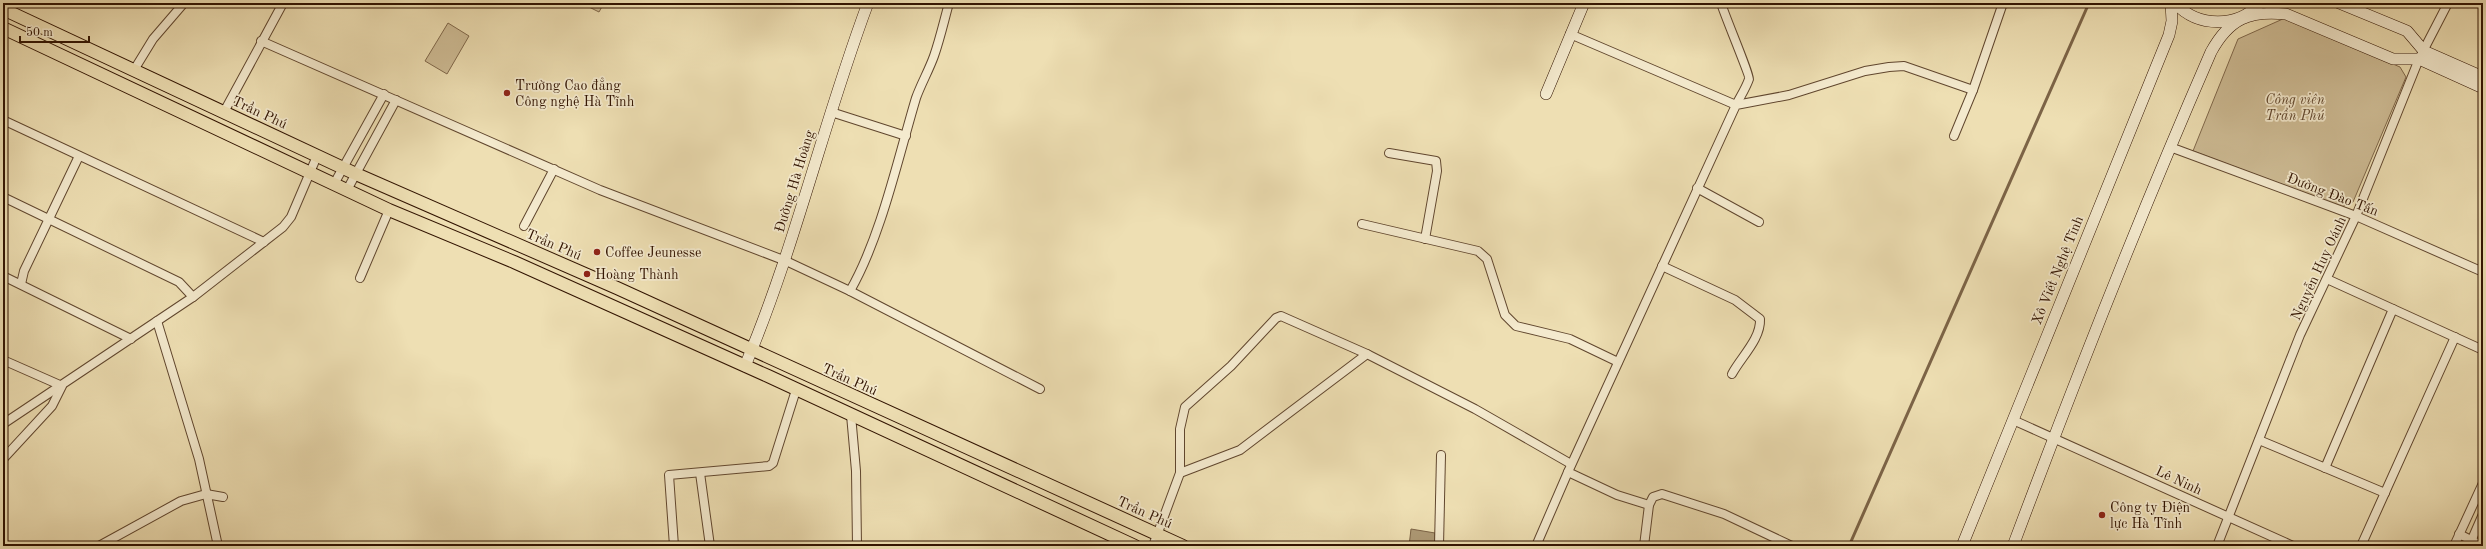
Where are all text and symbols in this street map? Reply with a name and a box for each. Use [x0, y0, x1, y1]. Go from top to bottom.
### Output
scale bar [20, 18, 89, 44]
text: 50 m [26, 26, 53, 39]
place label: Trường Cao đẳng Công nghệ Hà Tĩnh [515, 77, 635, 109]
marker: Trường Cao đẳng Công nghệ Hà Tĩnh [502, 88, 512, 98]
street label: Trần Phú [230, 92, 290, 132]
park label: Công viên Trần Phú [2265, 93, 2325, 123]
street label: Đường Hà Hoàng [773, 128, 817, 234]
street label: Đường Đào Tấn [2285, 170, 2381, 219]
street label: Xô Viết Nghệ Tĩnh [2029, 213, 2086, 327]
street label: Nguyễn Huy Oánh [2288, 214, 2349, 322]
street label: Trần Phú [524, 225, 585, 263]
place label: Coffee Jeunesse [605, 246, 701, 260]
marker: Coffee Jeunesse [592, 247, 602, 257]
place label: Hoàng Thành [595, 268, 679, 282]
marker: Hoàng Thành [582, 269, 592, 279]
street label: Trần Phú [820, 360, 881, 398]
street label: Lê Ninh [2153, 464, 2204, 498]
street label: Trần Phú [1115, 493, 1176, 531]
place label: Công ty Điện lực Hà Tĩnh [2110, 501, 2191, 531]
marker: Công ty Điện lực Hà Tĩnh [2097, 510, 2107, 520]

